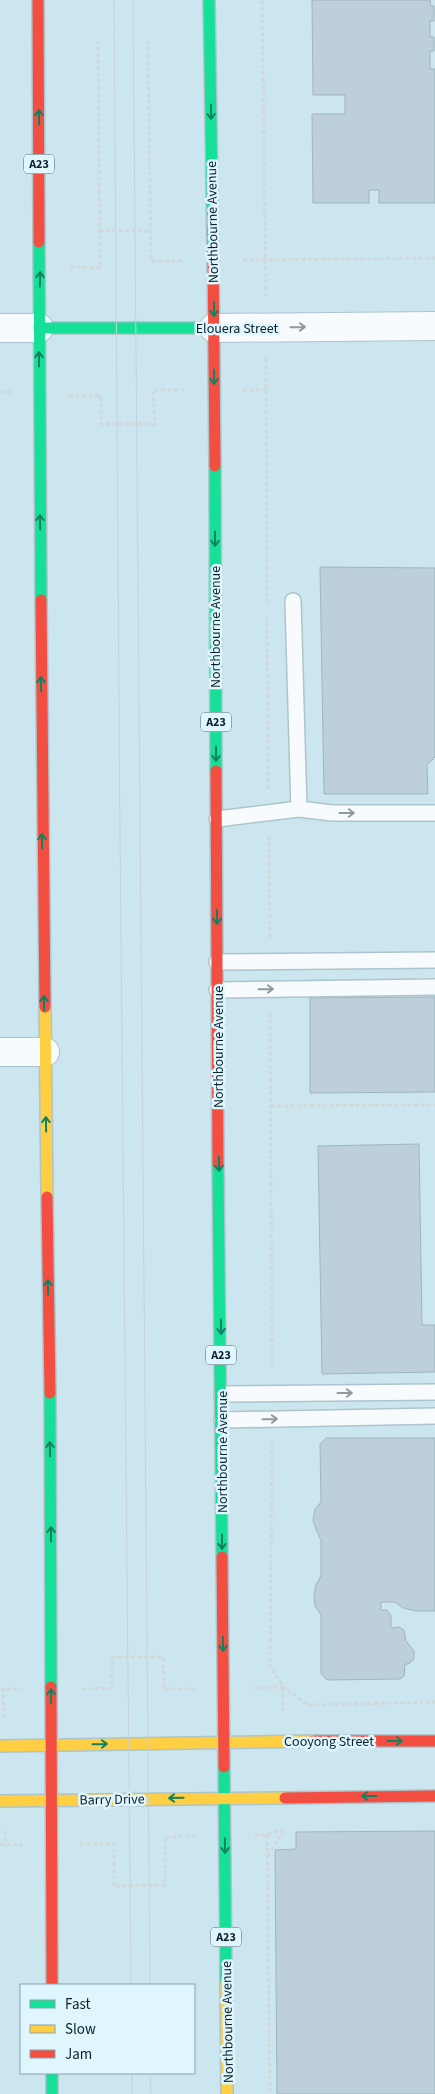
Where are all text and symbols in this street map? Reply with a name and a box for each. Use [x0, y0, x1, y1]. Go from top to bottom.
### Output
one-way arrow [206, 103, 215, 119]
one-way arrow [34, 109, 44, 125]
road number: A23 [24, 154, 54, 173]
street label: Northbourne Avenue [202, 161, 224, 283]
one-way arrow [35, 271, 45, 288]
one-way arrow [209, 300, 219, 317]
street label: Elouera Street [196, 319, 279, 339]
one-way arrow [290, 322, 306, 332]
one-way arrow [34, 351, 44, 368]
one-way arrow [209, 368, 219, 385]
one-way arrow [35, 514, 45, 530]
one-way arrow [210, 531, 220, 547]
street label: Northbourne Avenue [206, 566, 226, 688]
one-way arrow [36, 676, 46, 692]
road number: A23 [201, 712, 231, 732]
one-way arrow [211, 746, 221, 762]
one-way arrow [339, 808, 355, 818]
one-way arrow [38, 833, 47, 849]
one-way arrow [212, 908, 222, 925]
one-way arrow [258, 985, 274, 994]
street label: Northbourne Avenue [209, 986, 229, 1108]
one-way arrow [39, 995, 49, 1012]
one-way arrow [41, 1116, 51, 1132]
one-way arrow [214, 1156, 224, 1172]
one-way arrow [43, 1279, 53, 1295]
one-way arrow [216, 1318, 226, 1334]
road number: A23 [206, 1346, 236, 1364]
one-way arrow [336, 1388, 352, 1398]
street label: Northbourne Avenue [213, 1391, 233, 1513]
one-way arrow [262, 1414, 278, 1423]
one-way arrow [45, 1441, 55, 1458]
one-way arrow [46, 1526, 56, 1542]
one-way arrow [218, 1533, 227, 1549]
one-way arrow [218, 1636, 228, 1652]
one-way arrow [46, 1688, 56, 1704]
street label: Cooyong Street [284, 1732, 374, 1752]
one-way arrow [386, 1736, 403, 1746]
one-way arrow [92, 1739, 108, 1749]
street label: Barry Drive [79, 1789, 145, 1811]
one-way arrow [361, 1791, 378, 1801]
one-way arrow [168, 1793, 184, 1803]
one-way arrow [220, 1838, 230, 1854]
road number: A23 [211, 1928, 241, 1946]
street label: Northbourne Avenue [217, 1961, 239, 2083]
legend [20, 1984, 195, 2074]
text: Fast [65, 1994, 91, 2015]
text: Slow [65, 2019, 96, 2040]
text: Jam [65, 2044, 92, 2065]

